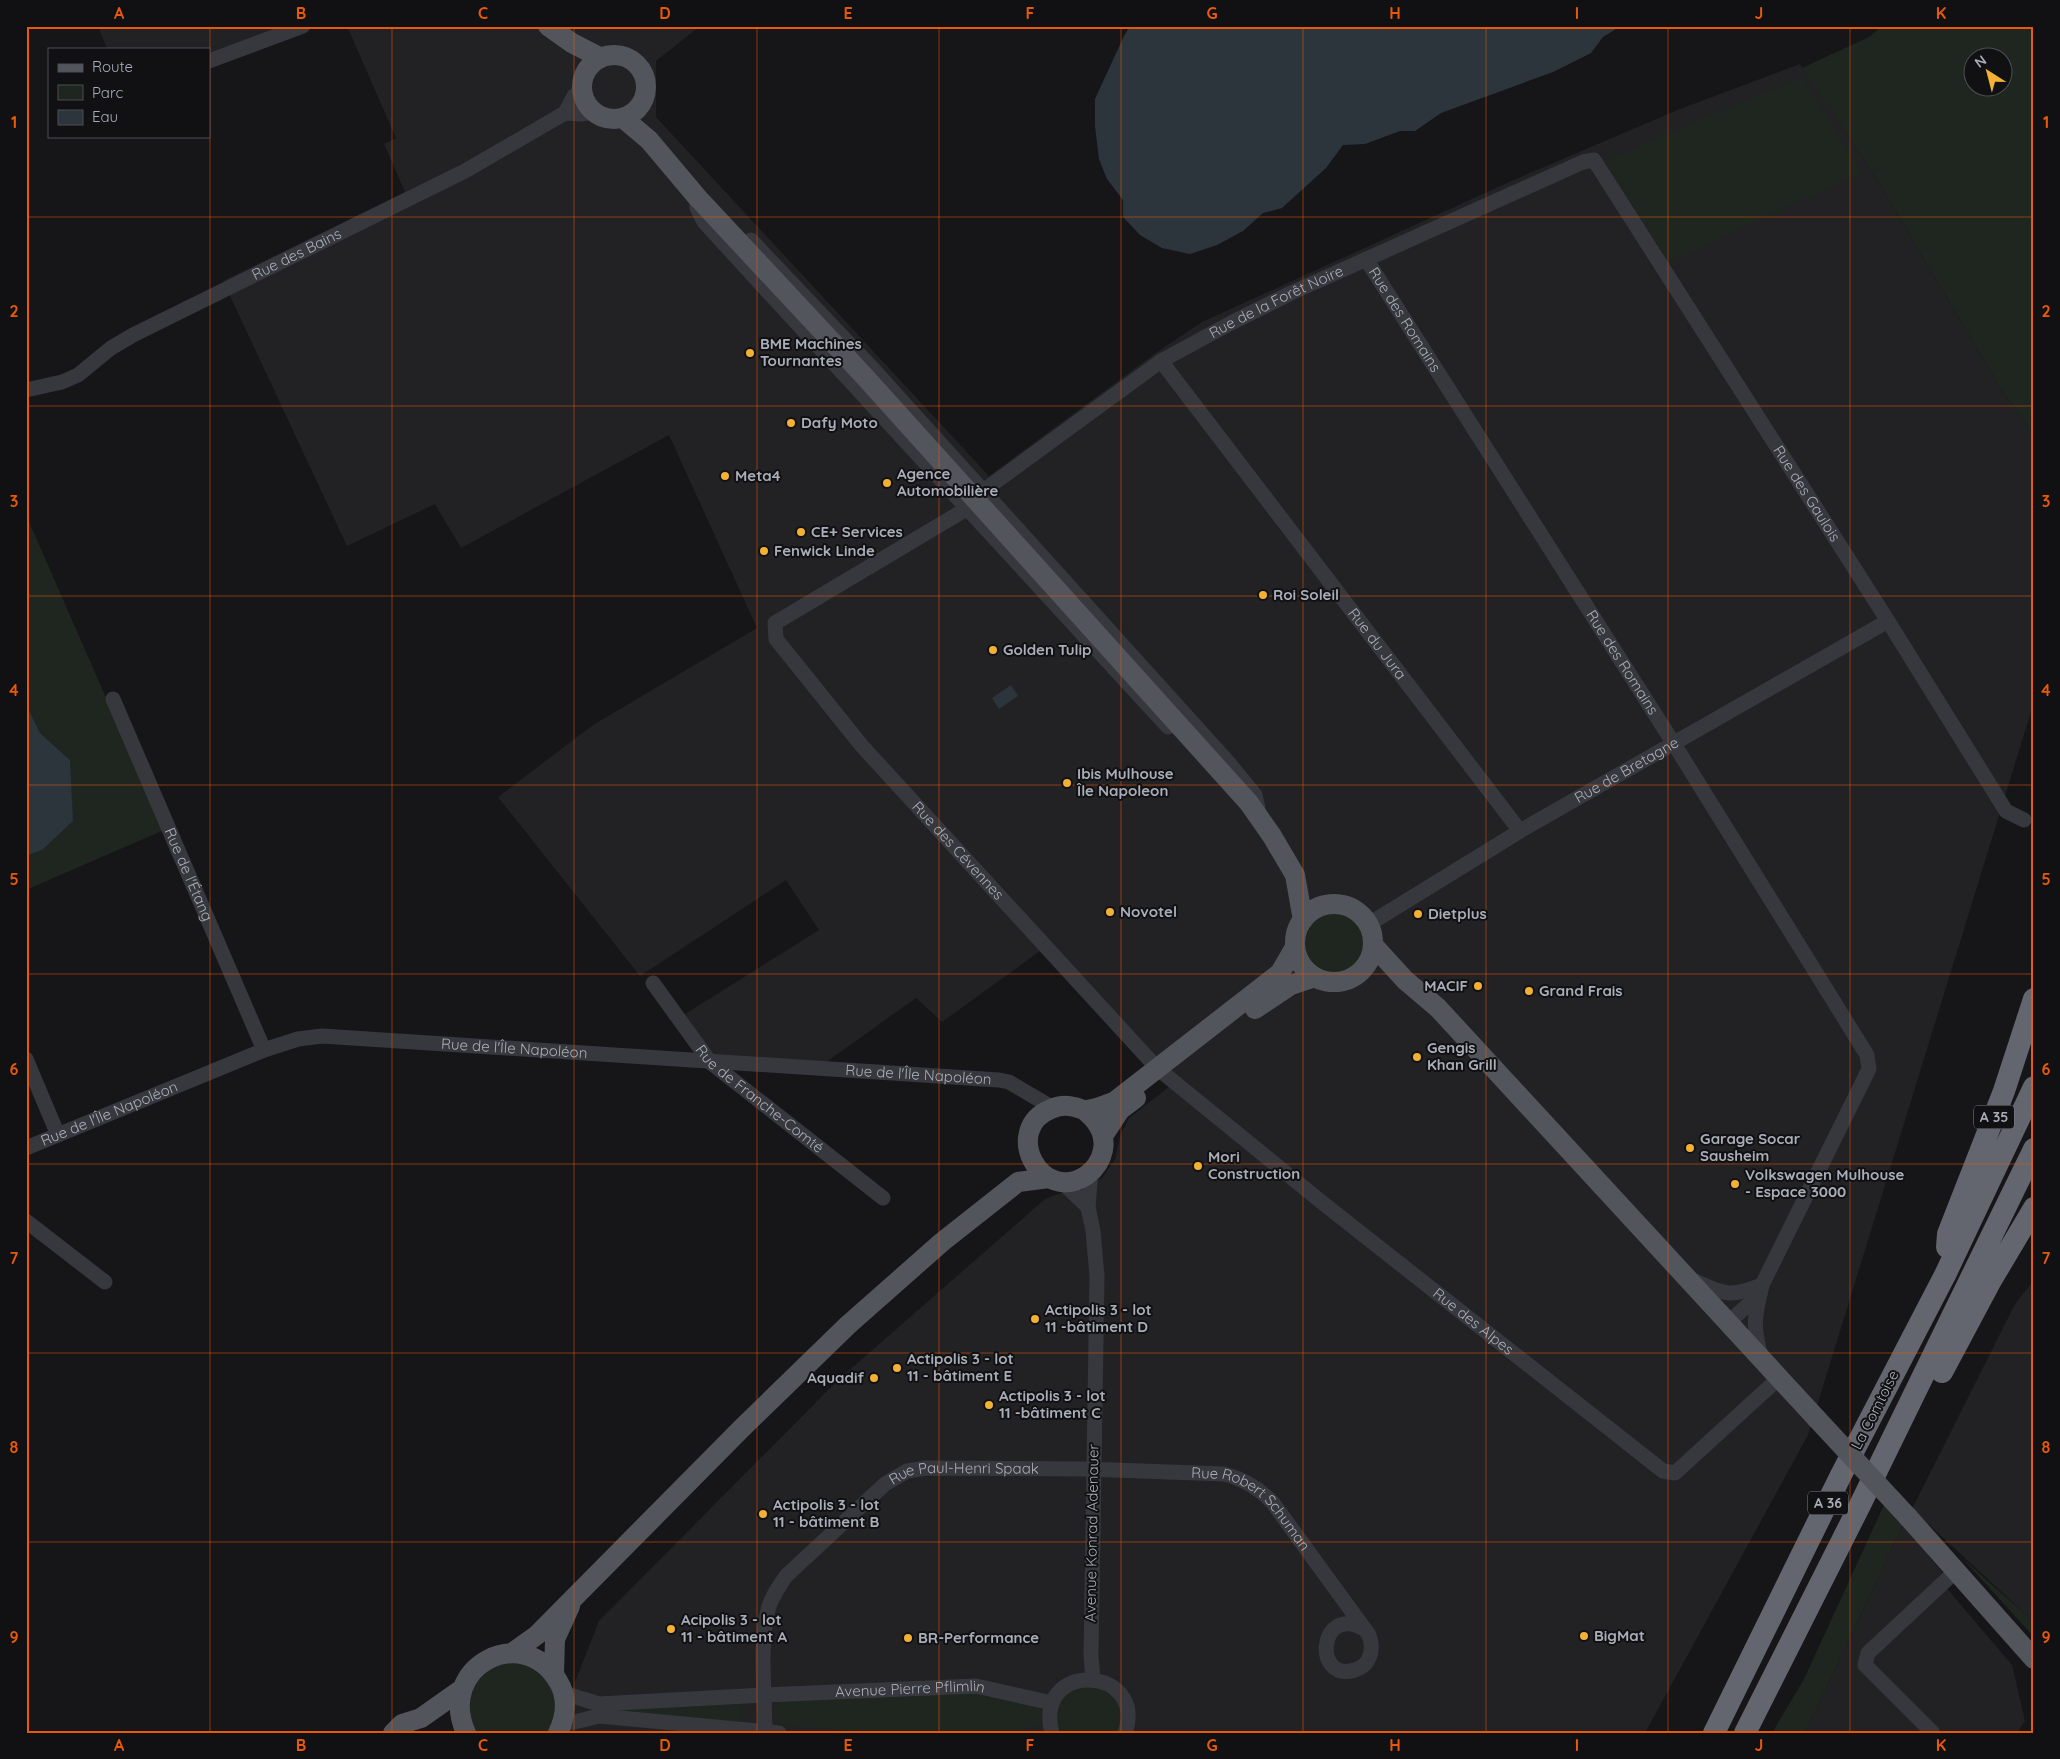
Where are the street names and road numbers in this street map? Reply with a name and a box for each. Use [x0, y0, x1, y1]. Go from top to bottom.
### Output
street label: Rue des Bains [248, 224, 344, 284]
street label: Rue de la Forêt Noire [1206, 261, 1346, 342]
street label: Rue des Romains [1365, 264, 1445, 375]
street label: Rue des Gaulois [1769, 442, 1845, 545]
street label: Rue du Jura [1344, 604, 1411, 683]
street label: Rue des Romains [1582, 606, 1663, 718]
street label: Rue de Bretagne [1571, 732, 1682, 807]
street label: Rue des Cévennes [908, 797, 1008, 904]
street label: Rue de l'Étang [160, 825, 217, 924]
street label: Rue de l'Île Napoléon [441, 1034, 588, 1062]
street label: Rue de Franche-Comté [692, 1041, 828, 1157]
street label: Rue de l'Île Napoléon [845, 1060, 992, 1088]
street label: Rue de l'Île Napoléon [38, 1077, 180, 1150]
road number: A 35 [1974, 1106, 2014, 1128]
street label: Rue des Alpes [1429, 1283, 1518, 1359]
street label: La Comtoise [1846, 1367, 1903, 1453]
street label: Avenue Konrad Adenauer [1080, 1443, 1103, 1622]
street label: Rue Paul-Henri Spaak [885, 1458, 1039, 1489]
street label: Rue Robert Schuman [1191, 1463, 1315, 1554]
road number: A 36 [1808, 1492, 1848, 1515]
street label: Avenue Pierre Pflimlin [835, 1676, 987, 1701]

